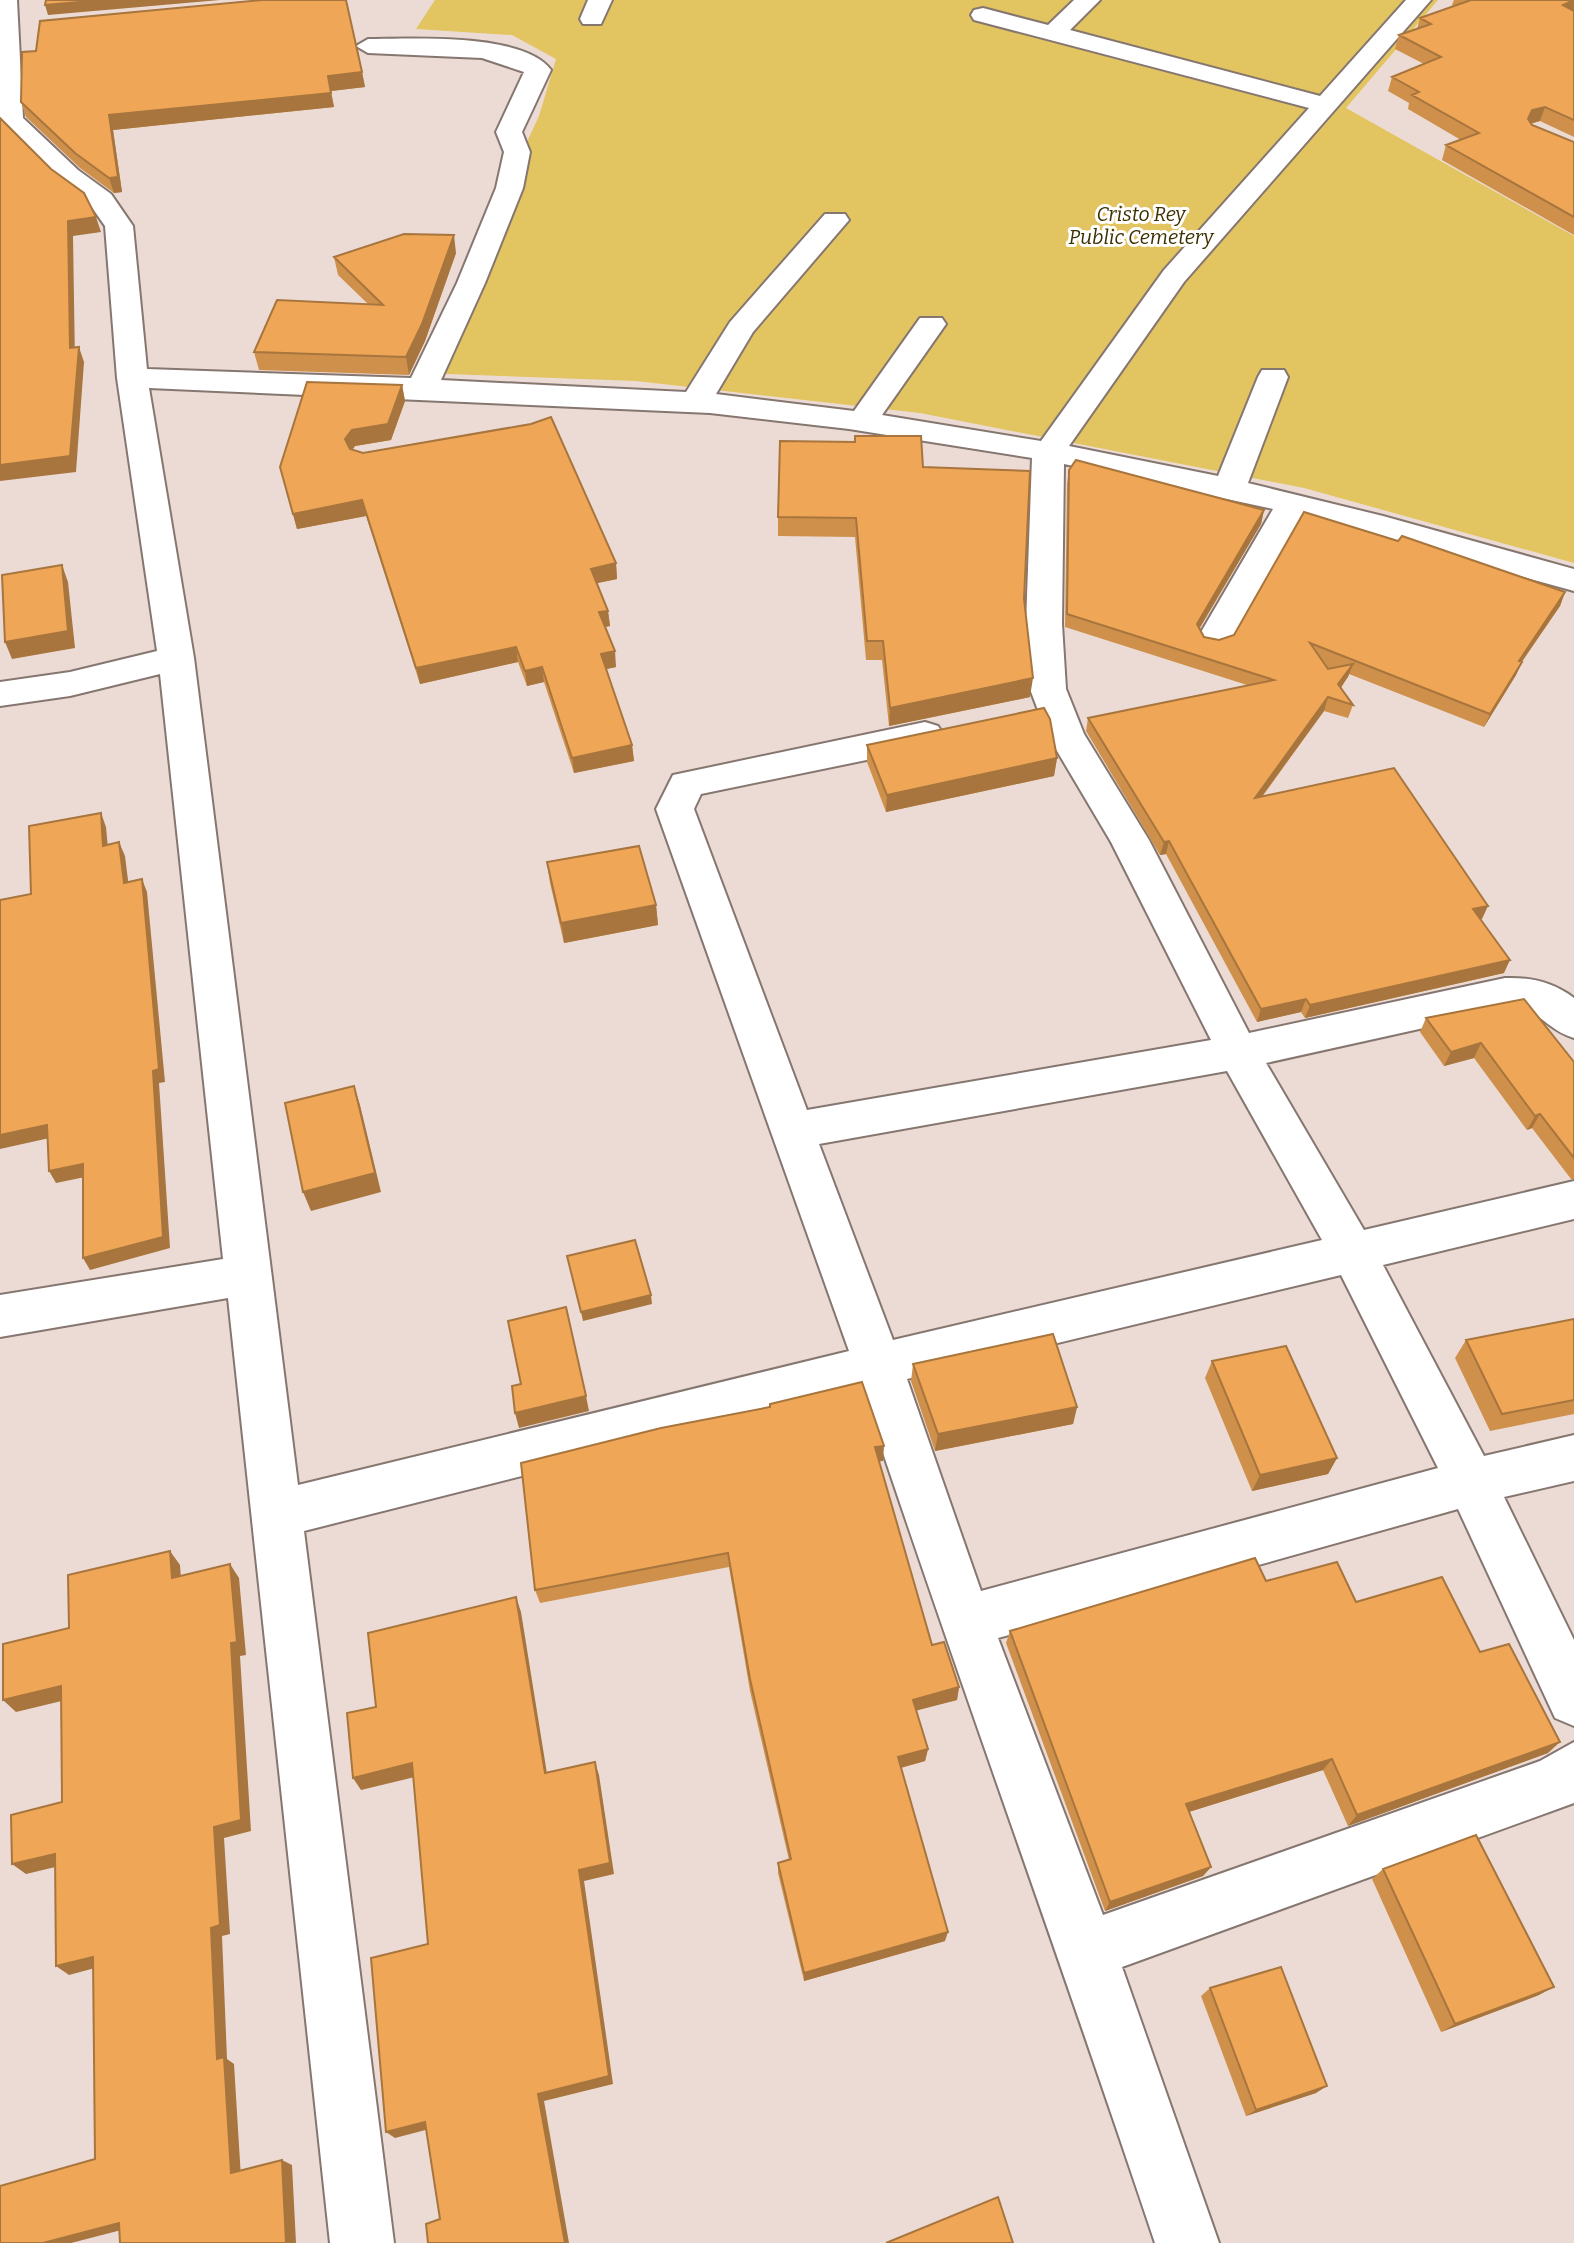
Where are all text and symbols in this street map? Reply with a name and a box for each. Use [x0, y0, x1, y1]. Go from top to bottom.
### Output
park label: Cristo Rey Public Cemetery [1069, 202, 1215, 249]

